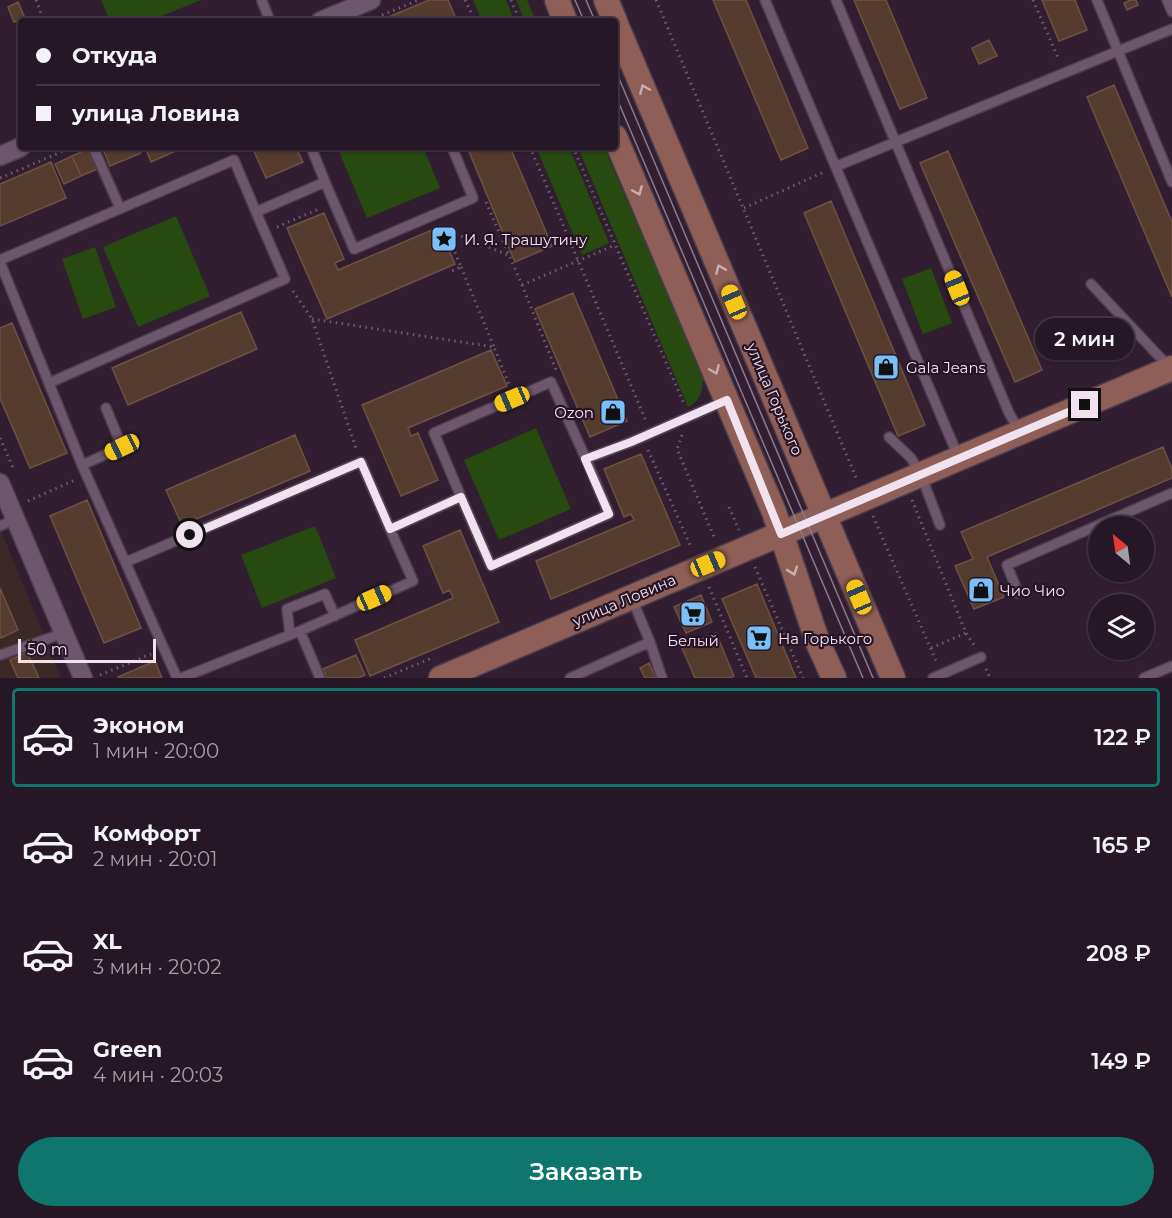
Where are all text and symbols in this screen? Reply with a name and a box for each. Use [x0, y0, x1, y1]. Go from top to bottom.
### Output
text: Откуда [72, 42, 157, 69]
one-way arrow [639, 85, 651, 96]
text: улица Ловина [72, 100, 240, 127]
one-way arrow [631, 185, 643, 196]
place icon: И. Я. Трашутину [429, 224, 459, 254]
place label: И. Я. Трашутину [464, 230, 588, 249]
one-way arrow [715, 264, 727, 275]
car [942, 268, 972, 308]
car [719, 282, 749, 322]
callout: 2 мин [1036, 318, 1134, 360]
text: 2 мин [1054, 327, 1115, 351]
street label: улица Горького [742, 339, 807, 458]
shop icon: Gala Jeans [871, 352, 901, 382]
place label: Gala Jeans [906, 358, 986, 377]
one-way arrow [707, 364, 719, 375]
car [492, 384, 532, 414]
route end [1071, 391, 1098, 418]
shop icon: Ozon [598, 397, 628, 427]
place label: Ozon [554, 403, 594, 422]
car [102, 431, 142, 463]
north arrow [1088, 516, 1154, 582]
map controls [1088, 516, 1154, 660]
route start [176, 521, 203, 548]
car [688, 549, 728, 579]
one-way arrow [786, 565, 799, 576]
street label: улица Ловина [569, 570, 679, 631]
shop icon: Чио Чио [966, 575, 996, 605]
car [844, 577, 874, 617]
place label: Чио Чио [1000, 581, 1065, 600]
car [354, 582, 394, 614]
button: layers [1088, 594, 1154, 660]
supermarket icon: Белый [678, 599, 708, 629]
supermarket icon: На Горького [744, 623, 774, 653]
place label: На Горького [778, 629, 872, 648]
place label: Белый [667, 631, 719, 650]
scale bar [18, 636, 156, 664]
text: 50 m [27, 640, 68, 659]
icon: car [21, 711, 75, 765]
text: Эконом [93, 712, 184, 739]
text: 122 ₽ [1094, 724, 1151, 751]
text: 1 мин · 20:00 [93, 739, 219, 763]
icon: car [21, 819, 75, 873]
text: Комфорт [93, 820, 201, 847]
text: 165 ₽ [1093, 832, 1151, 859]
text: 2 мин · 20:01 [93, 847, 217, 871]
icon: car [21, 927, 75, 981]
text: XL [93, 928, 122, 955]
text: 208 ₽ [1086, 940, 1151, 967]
text: 3 мин · 20:02 [93, 955, 222, 979]
icon: car [21, 1035, 75, 1089]
text: Green [93, 1036, 162, 1063]
text: 149 ₽ [1091, 1048, 1151, 1075]
text: 4 мин · 20:03 [93, 1063, 223, 1087]
button: Заказать [18, 1137, 1154, 1206]

